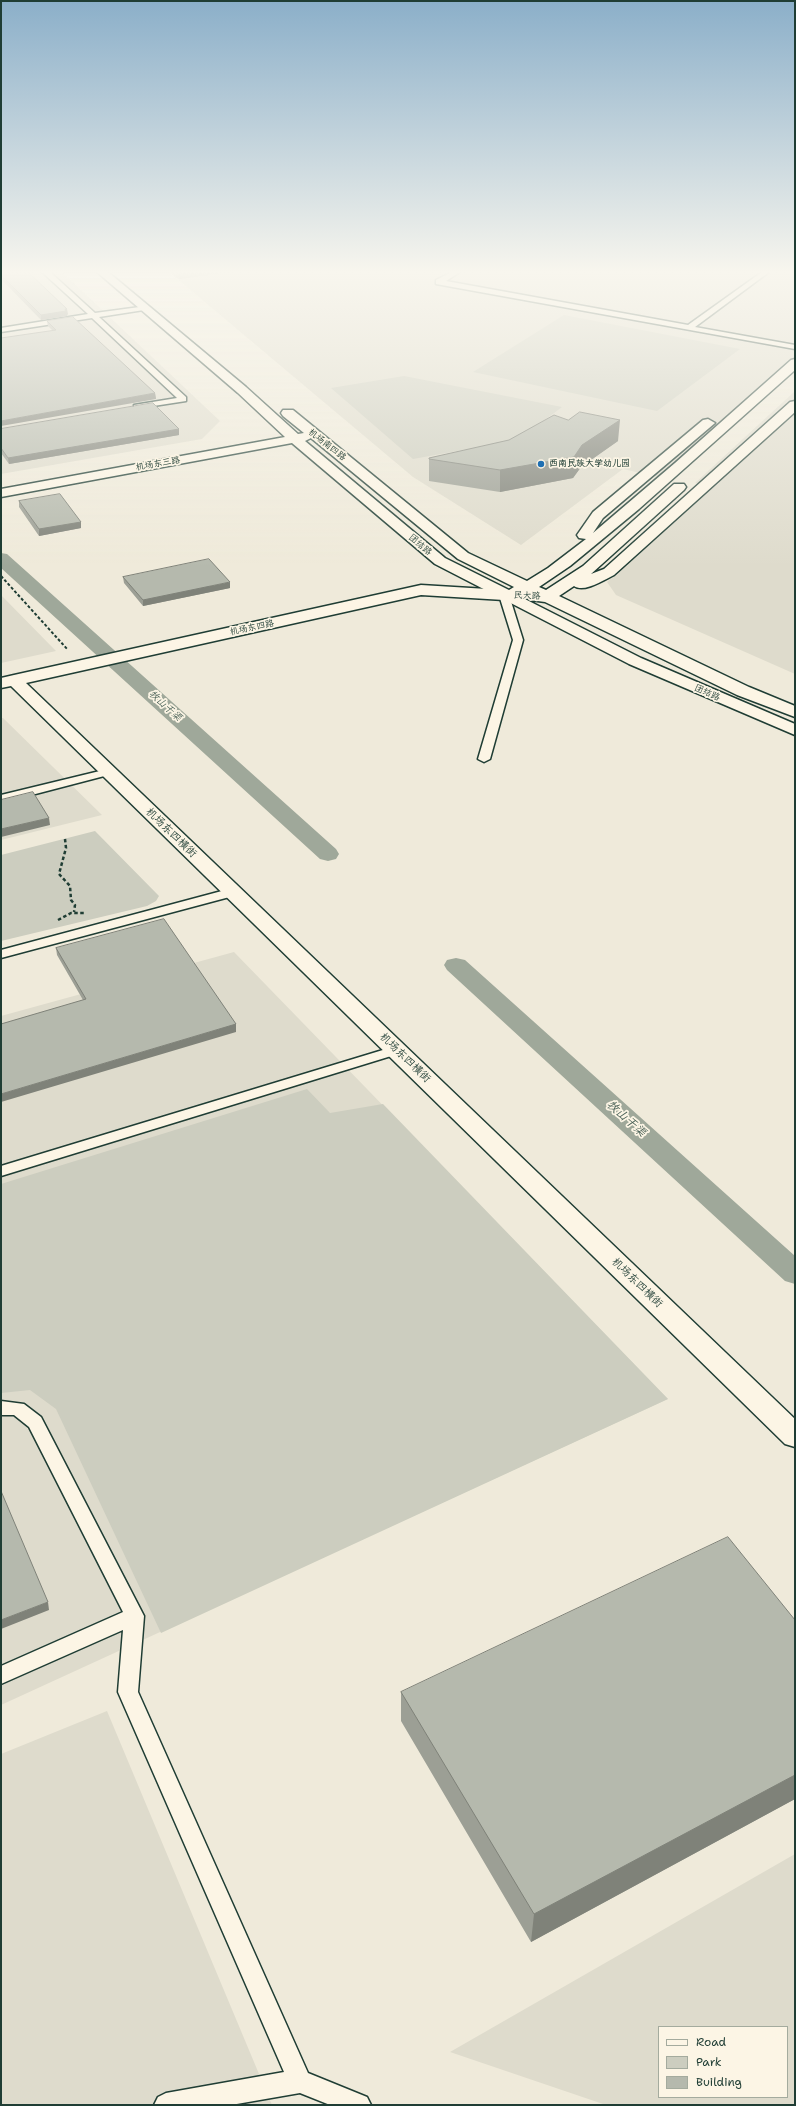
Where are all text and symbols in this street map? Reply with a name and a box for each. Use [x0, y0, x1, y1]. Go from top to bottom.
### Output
street label: 机场南四路 [306, 427, 348, 463]
street label: 机场东三路 [135, 455, 181, 473]
marker: 西南民族大学幼儿园 [536, 459, 546, 469]
place label: 西南民族大学幼儿园 [549, 459, 630, 469]
street label: 团结路 [406, 532, 434, 558]
street label: 民大路 [513, 590, 541, 602]
street label: 机场东四路 [229, 618, 275, 638]
street label: 团结路 [692, 683, 722, 703]
water label: 牧山干渠 [146, 688, 184, 724]
street label: 机场东四横街 [143, 805, 199, 861]
street label: 机场东四横街 [377, 1030, 433, 1086]
water label: 牧山干渠 [603, 1098, 649, 1140]
street label: 机场东四横街 [609, 1255, 665, 1311]
legend [658, 2026, 788, 2098]
text: Road [696, 2034, 726, 2050]
text: Park [696, 2054, 722, 2070]
text: Building [696, 2074, 742, 2090]

